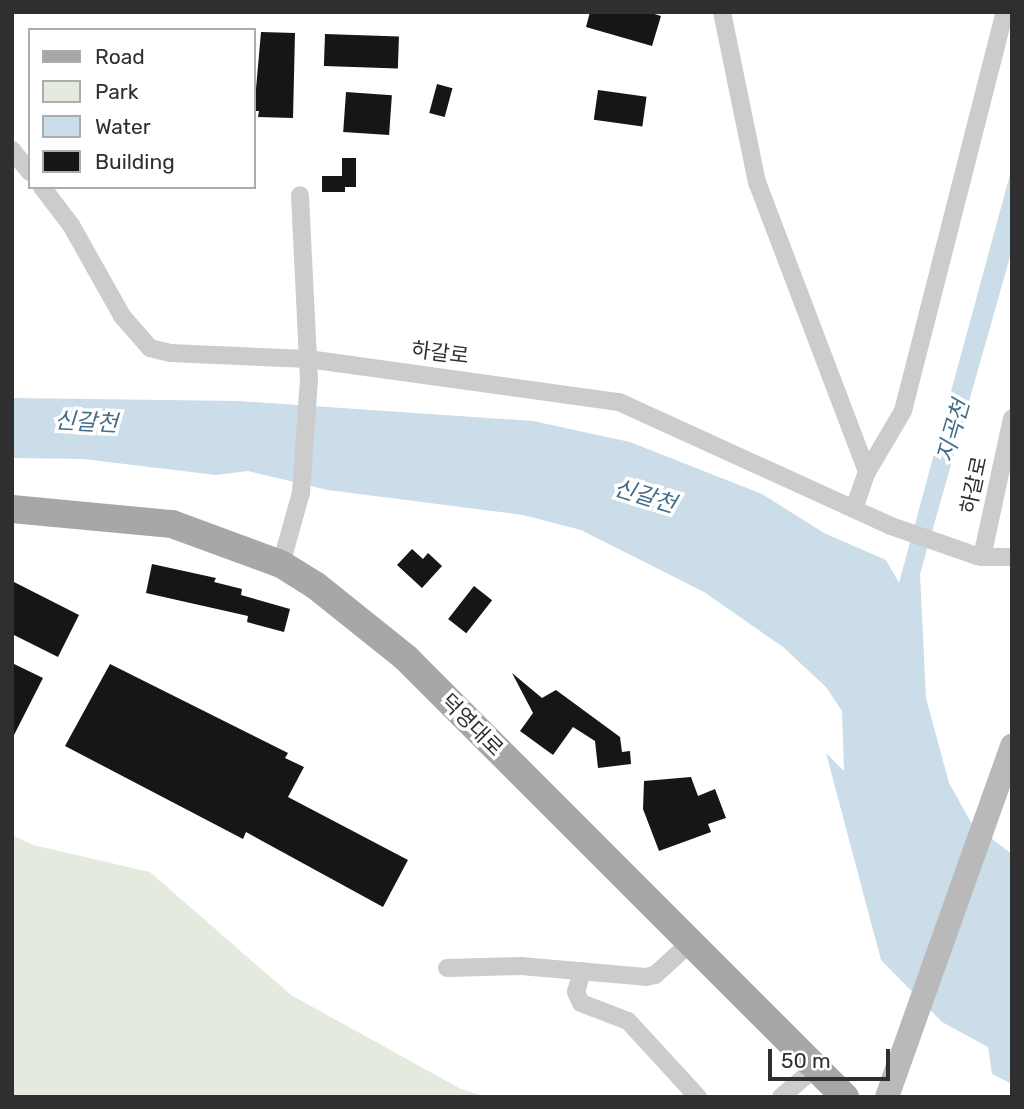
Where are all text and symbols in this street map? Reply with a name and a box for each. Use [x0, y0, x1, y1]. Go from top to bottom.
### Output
legend [28, 28, 256, 189]
text: Road [95, 44, 145, 69]
text: Park [95, 79, 139, 104]
text: Water [95, 114, 151, 139]
text: Building [95, 149, 175, 174]
street label: 하갈로 [410, 337, 470, 369]
water label: 지곡천 [931, 397, 975, 465]
water label: 신갈천 [54, 407, 118, 437]
street label: 하갈로 [956, 454, 992, 516]
water label: 신갈천 [611, 474, 679, 518]
street label: 덕영대로 [436, 689, 508, 761]
scale bar [772, 1036, 894, 1080]
text: 50 m [781, 1048, 831, 1073]

